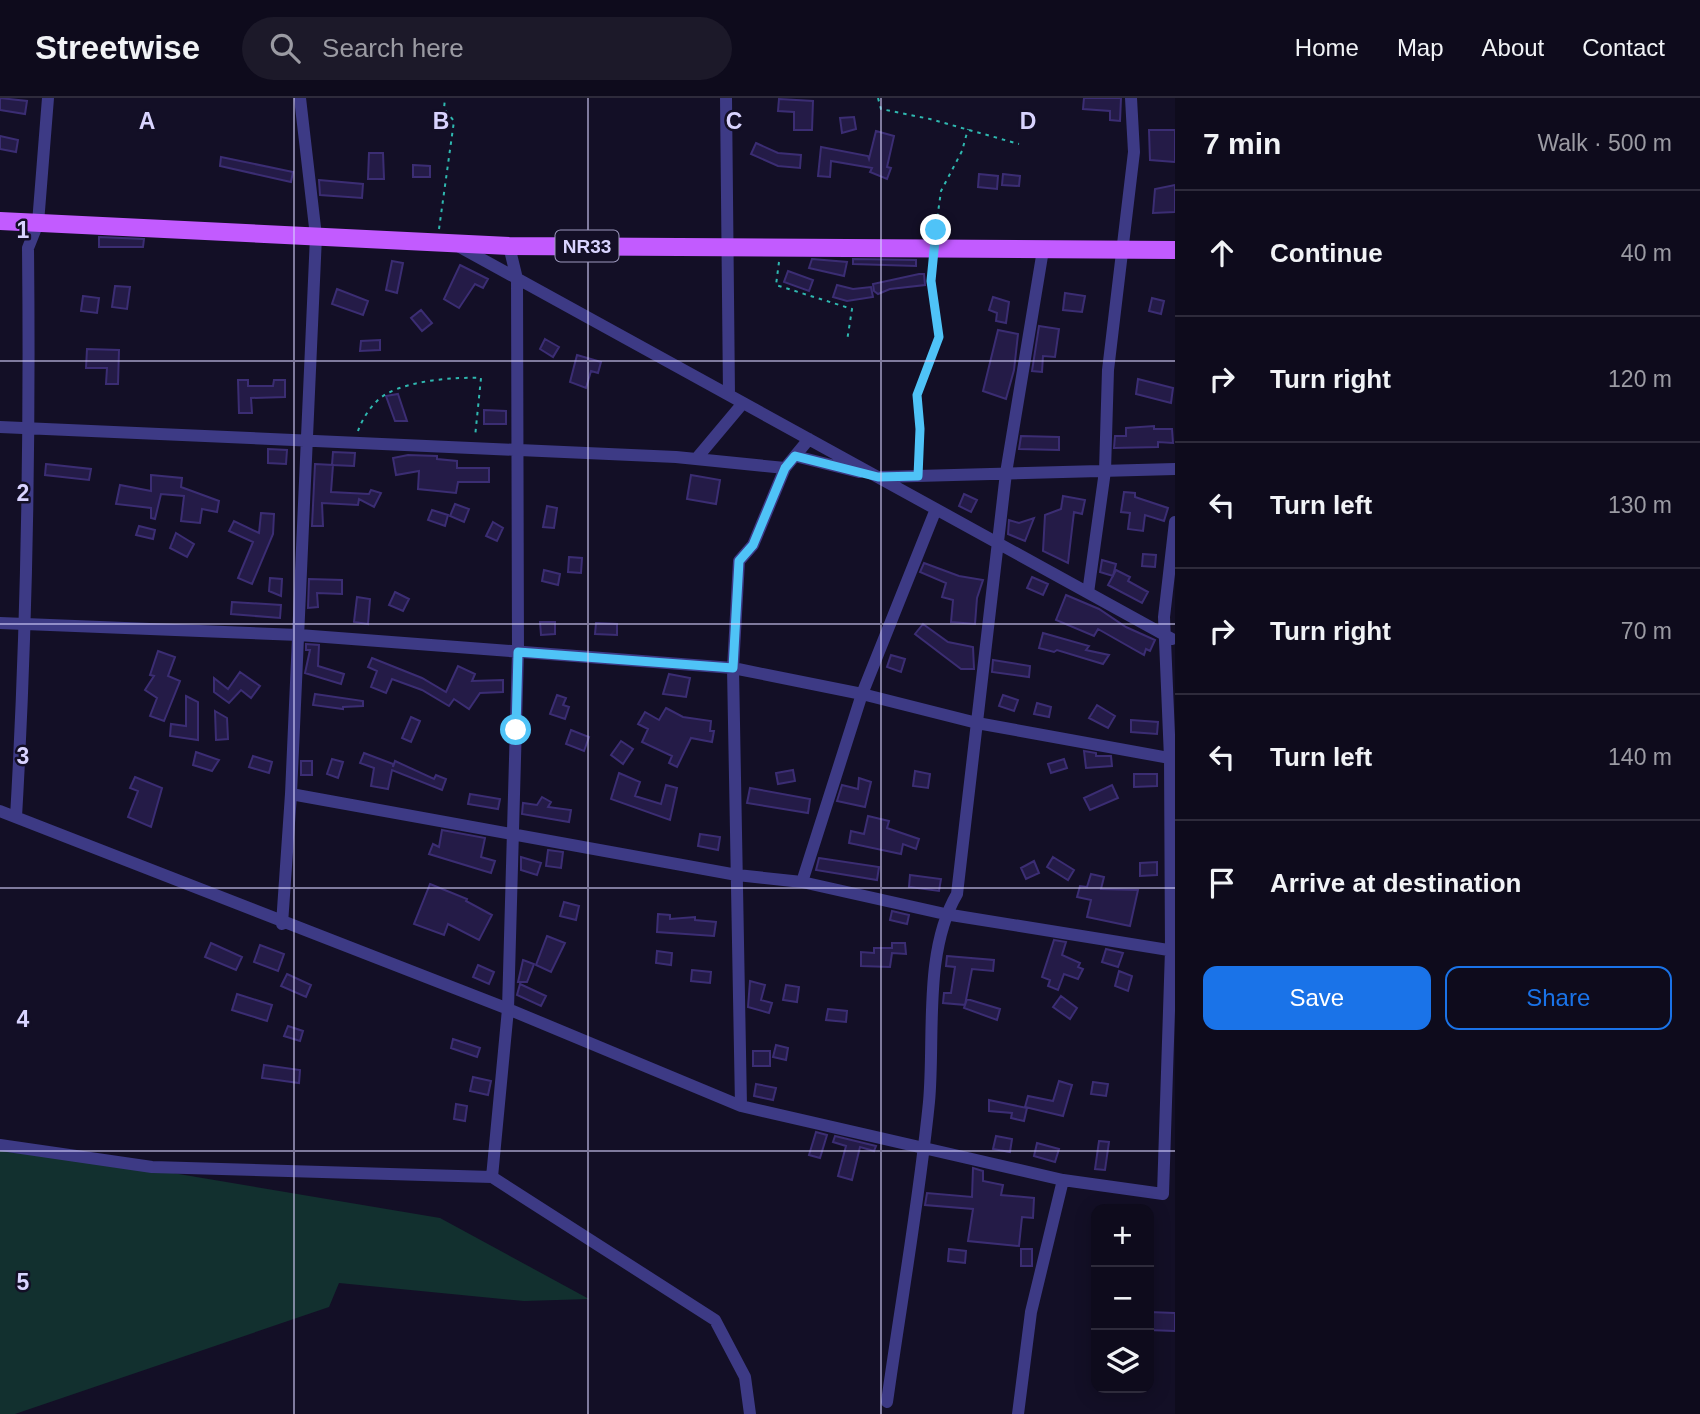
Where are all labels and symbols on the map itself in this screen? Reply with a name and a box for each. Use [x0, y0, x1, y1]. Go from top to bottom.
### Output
text: A [139, 108, 155, 134]
text: B [433, 108, 449, 134]
text: C [726, 108, 742, 134]
text: D [1020, 108, 1036, 134]
route end [920, 214, 951, 245]
text: 1 [17, 217, 30, 243]
road number: NR33 [556, 230, 618, 262]
text: 2 [17, 480, 29, 506]
route start [500, 714, 531, 745]
text: 3 [17, 743, 29, 769]
text: 4 [17, 1006, 30, 1032]
text: 5 [17, 1269, 30, 1295]

